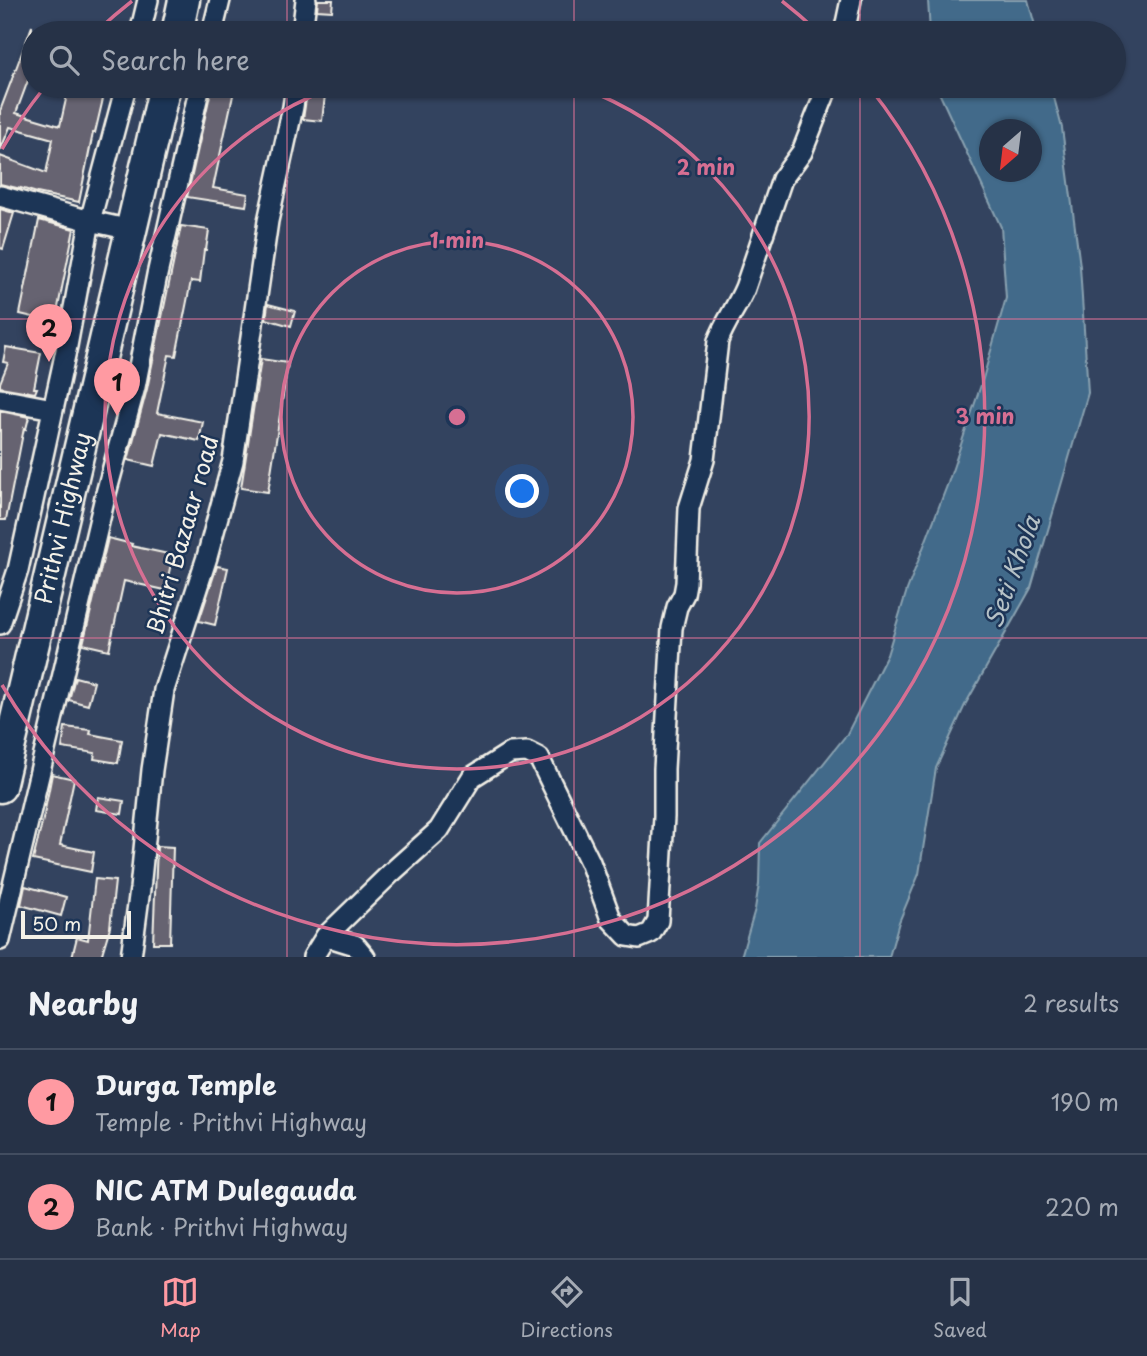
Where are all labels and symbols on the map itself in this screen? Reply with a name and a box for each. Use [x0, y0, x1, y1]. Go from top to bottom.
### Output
north arrow [979, 119, 1042, 182]
text: 2 min [677, 150, 735, 182]
text: 1 min [430, 223, 484, 255]
pin: 2 [26, 304, 72, 362]
pin: 1 [94, 358, 140, 416]
text: 3 min [955, 399, 1015, 431]
centre of rings [445, 405, 469, 429]
street label: Prithvi Highway [25, 428, 99, 607]
street label: Bhitri Bazaar road [136, 431, 227, 638]
your location [505, 474, 539, 508]
water label: Seti Khola [974, 509, 1048, 632]
scale bar [21, 908, 131, 940]

